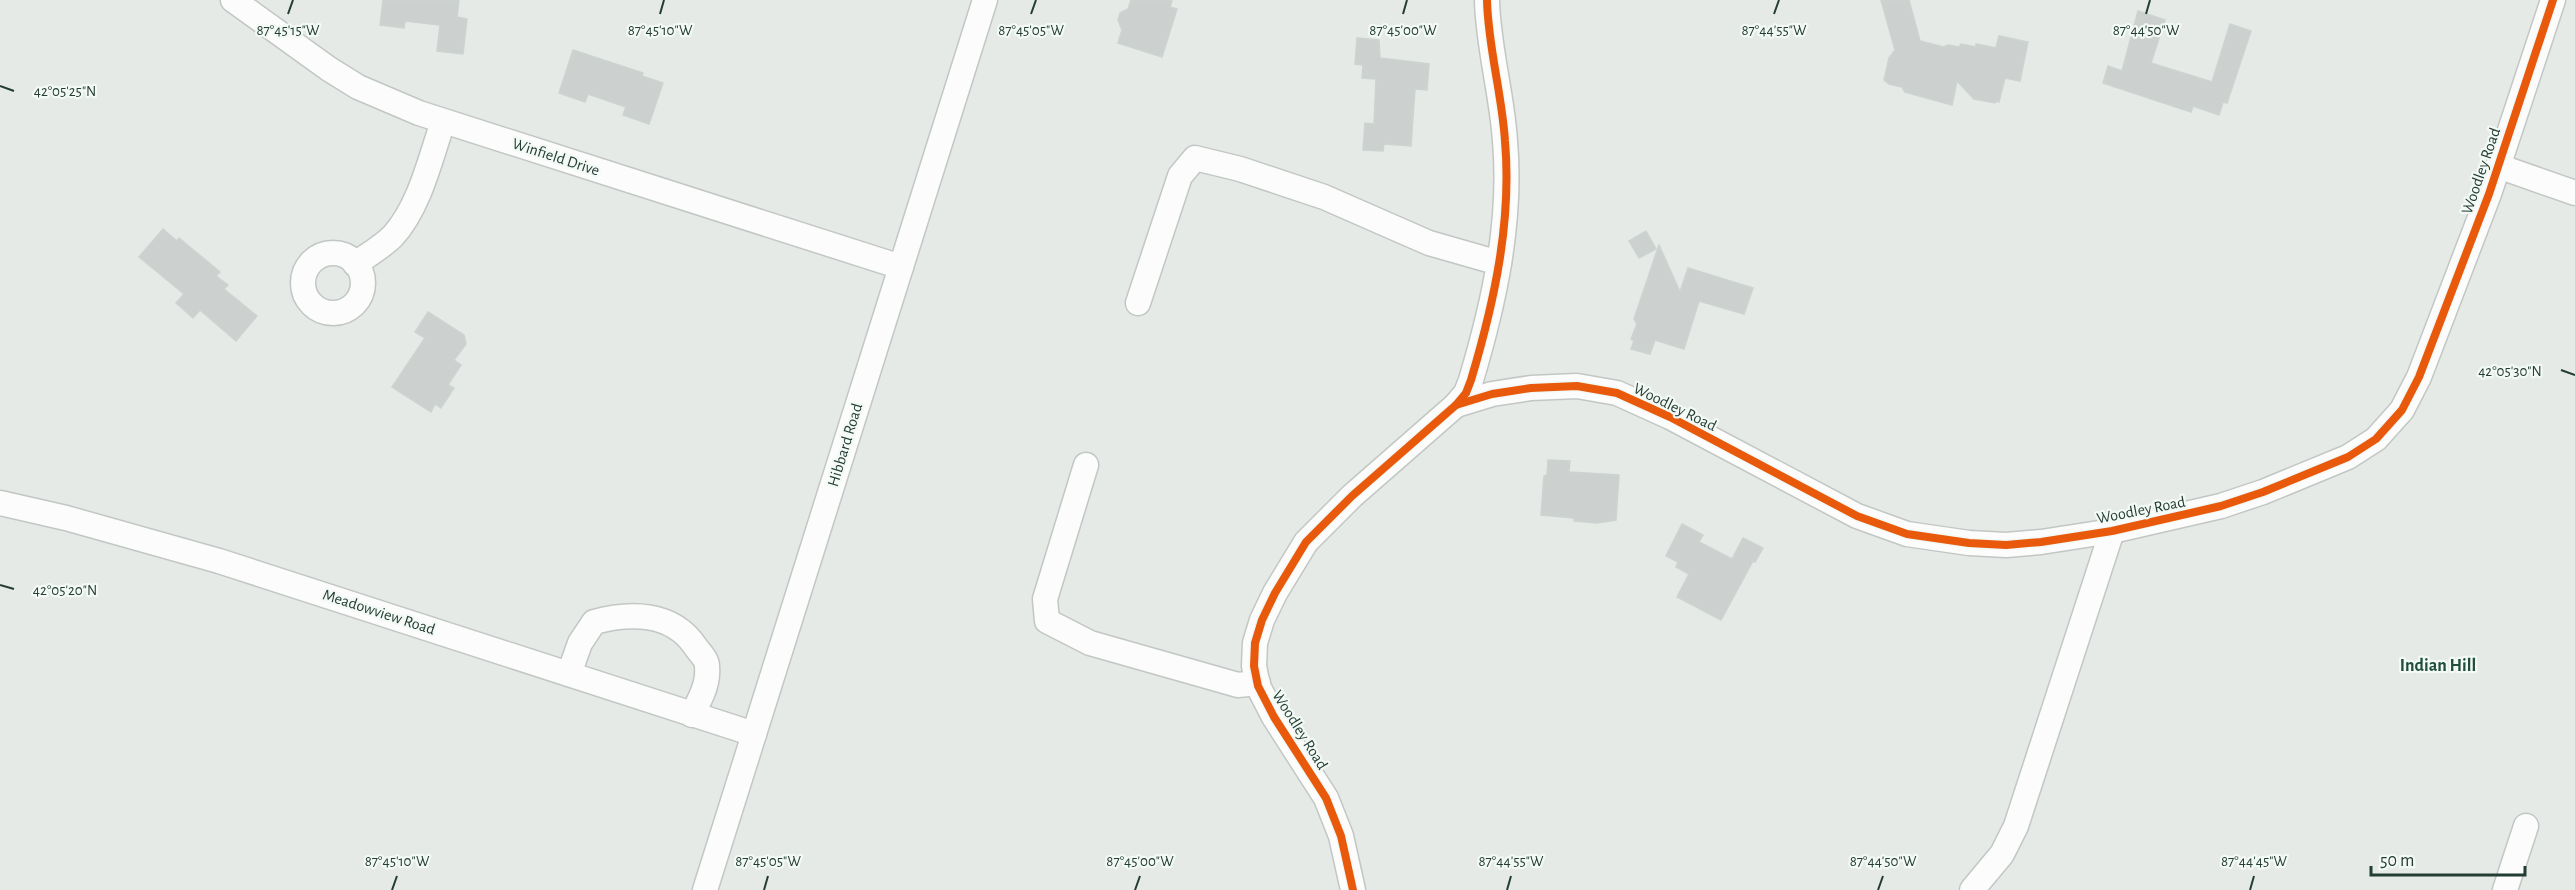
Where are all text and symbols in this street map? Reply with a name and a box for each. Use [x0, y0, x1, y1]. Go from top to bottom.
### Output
text: 87°45'15"W [257, 23, 320, 38]
text: 87°45'10"W [628, 23, 693, 38]
text: 87°45'05"W [998, 23, 1064, 38]
text: 87°45'00"W [1369, 23, 1437, 38]
text: 87°44'55"W [1741, 23, 1807, 38]
text: 87°44'50"W [2113, 23, 2180, 38]
text: 42°05'25"N [34, 84, 96, 99]
street label: Woodley Road [2459, 126, 2504, 217]
street label: Winfield Drive [510, 135, 602, 179]
text: 42°05'30"N [2478, 364, 2542, 379]
street label: Woodley Road [1631, 380, 1719, 435]
street label: Hibbard Road [825, 401, 865, 489]
street label: Woodley Road [2095, 494, 2187, 527]
text: 42°05'20"N [33, 583, 97, 598]
street label: Meadowview Road [321, 586, 437, 638]
district label: Indian Hill [2400, 657, 2476, 675]
street label: Woodley Road [1268, 688, 1331, 773]
scale bar [2371, 839, 2526, 877]
text: 50 m [2380, 852, 2414, 870]
text: 87°45'10"W [365, 854, 430, 869]
text: 87°45'05"W [735, 854, 801, 869]
text: 87°45'00"W [1106, 854, 1174, 869]
text: 87°44'55"W [1478, 854, 1544, 869]
text: 87°44'50"W [1850, 854, 1917, 869]
text: 87°44'45"W [2221, 854, 2288, 869]

